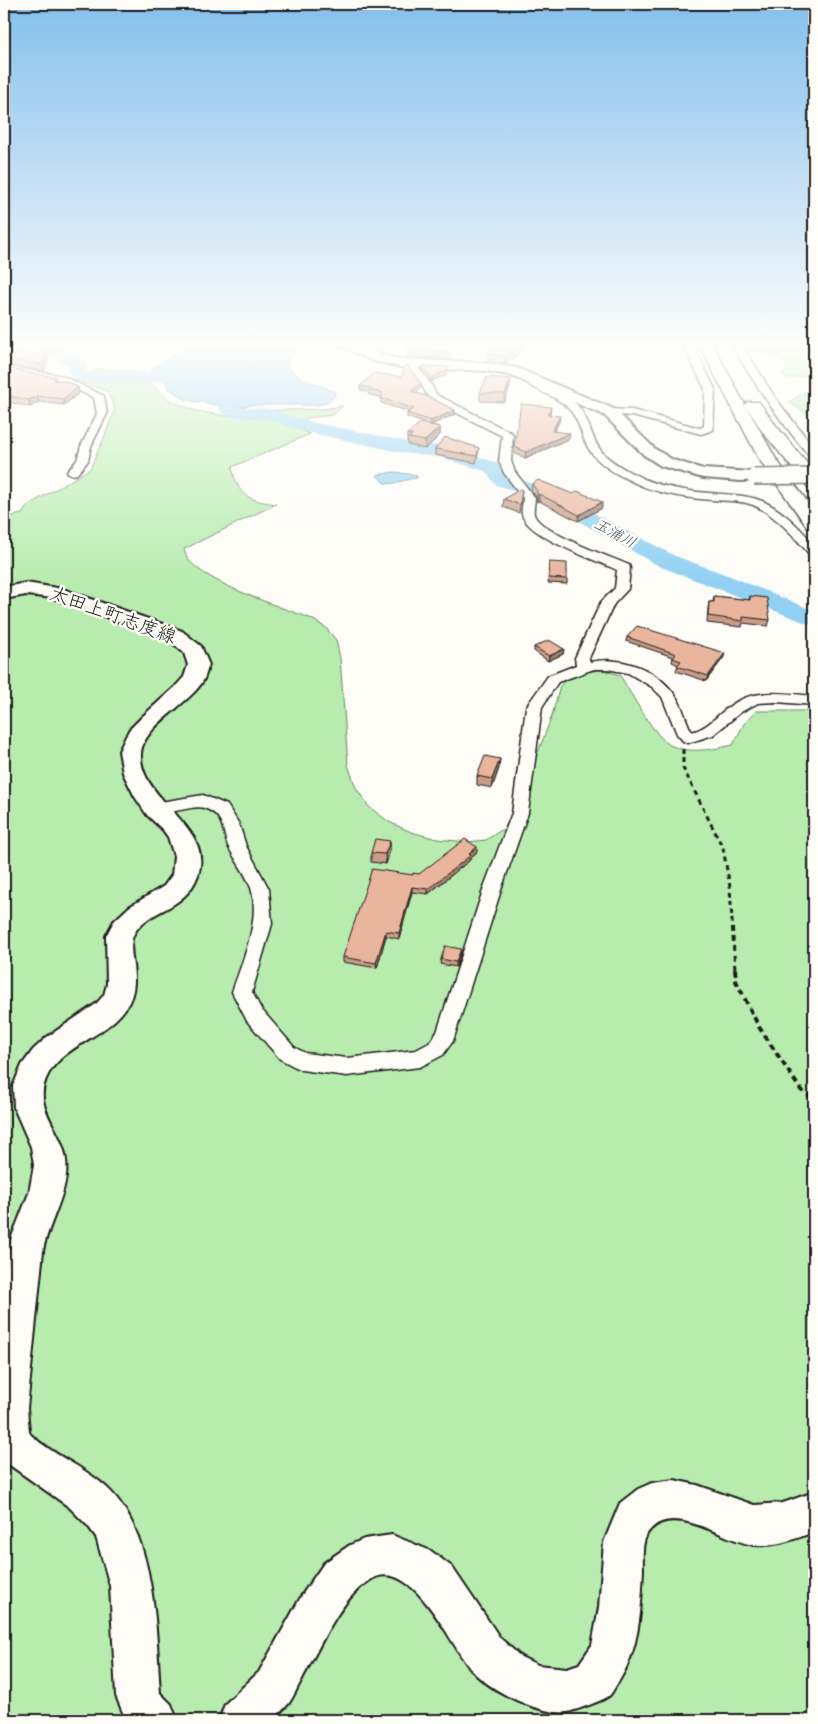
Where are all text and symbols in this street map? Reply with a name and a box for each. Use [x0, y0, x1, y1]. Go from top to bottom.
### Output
water label: 玉浦川 [591, 514, 639, 552]
street label: 太田上町志度線 [47, 582, 179, 648]

